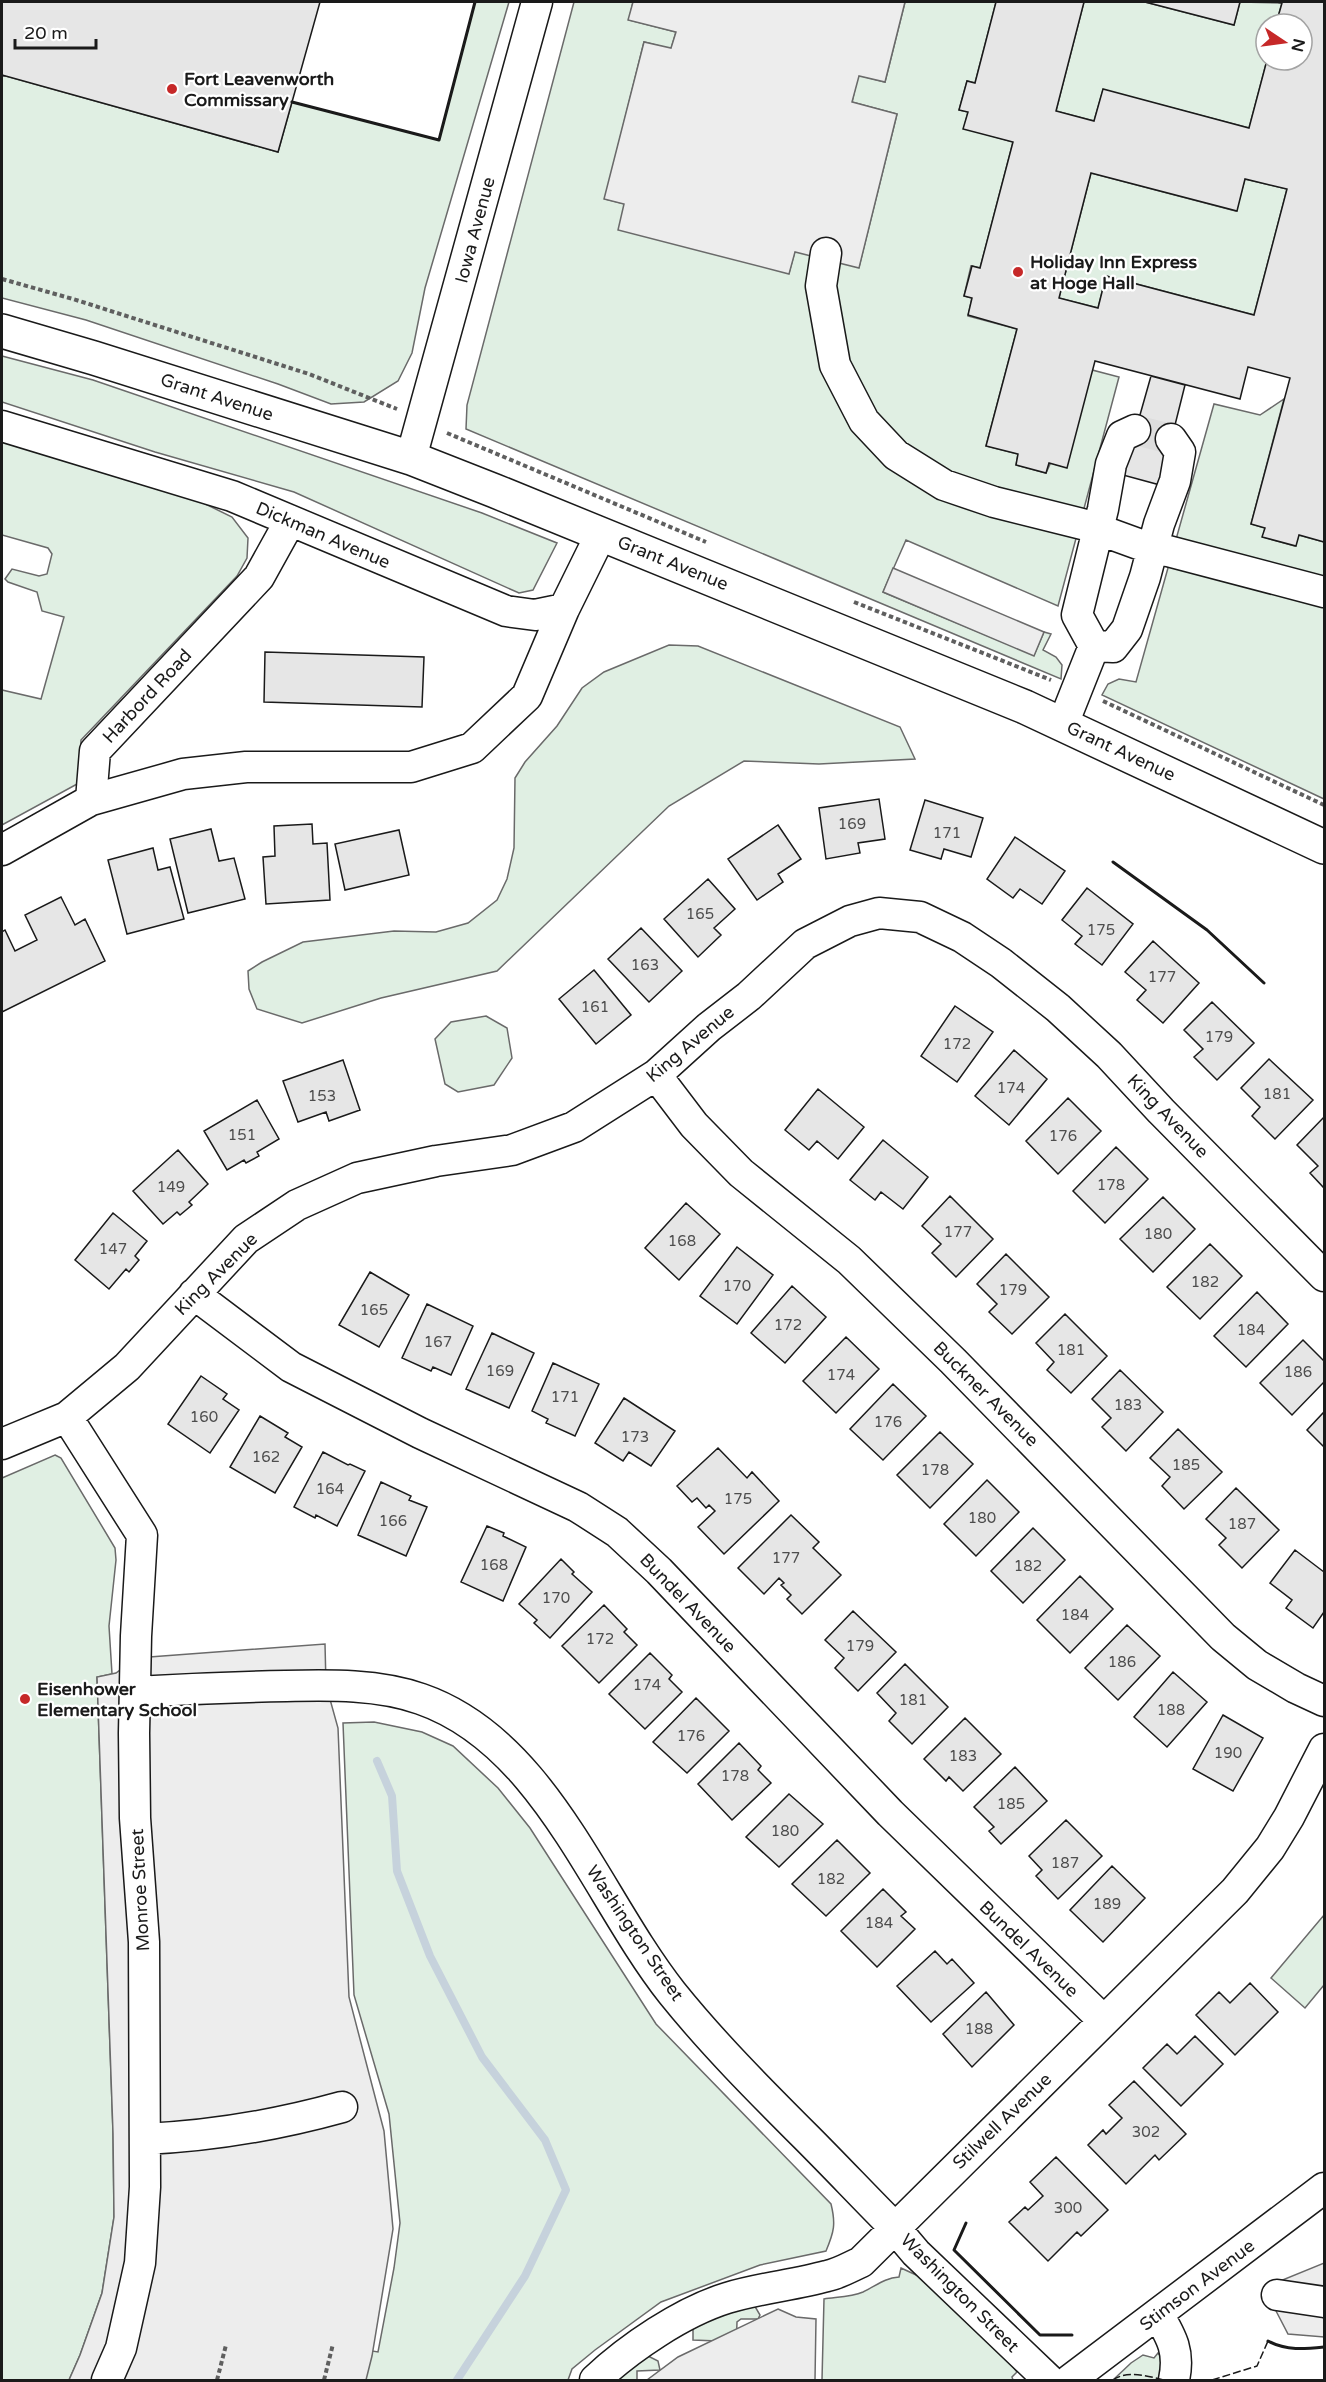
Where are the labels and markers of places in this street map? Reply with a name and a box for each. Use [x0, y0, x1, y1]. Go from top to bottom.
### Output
place label: Fort Leavenworth Commissary [184, 68, 334, 111]
marker: Fort Leavenworth Commissary [165, 82, 179, 96]
place label: Holiday Inn Express at Hoge Hall [1030, 251, 1197, 294]
marker: Holiday Inn Express at Hoge Hall [1011, 265, 1025, 279]
place label: Eisenhower Elementary School [37, 1678, 197, 1721]
marker: Eisenhower Elementary School [18, 1692, 32, 1706]

